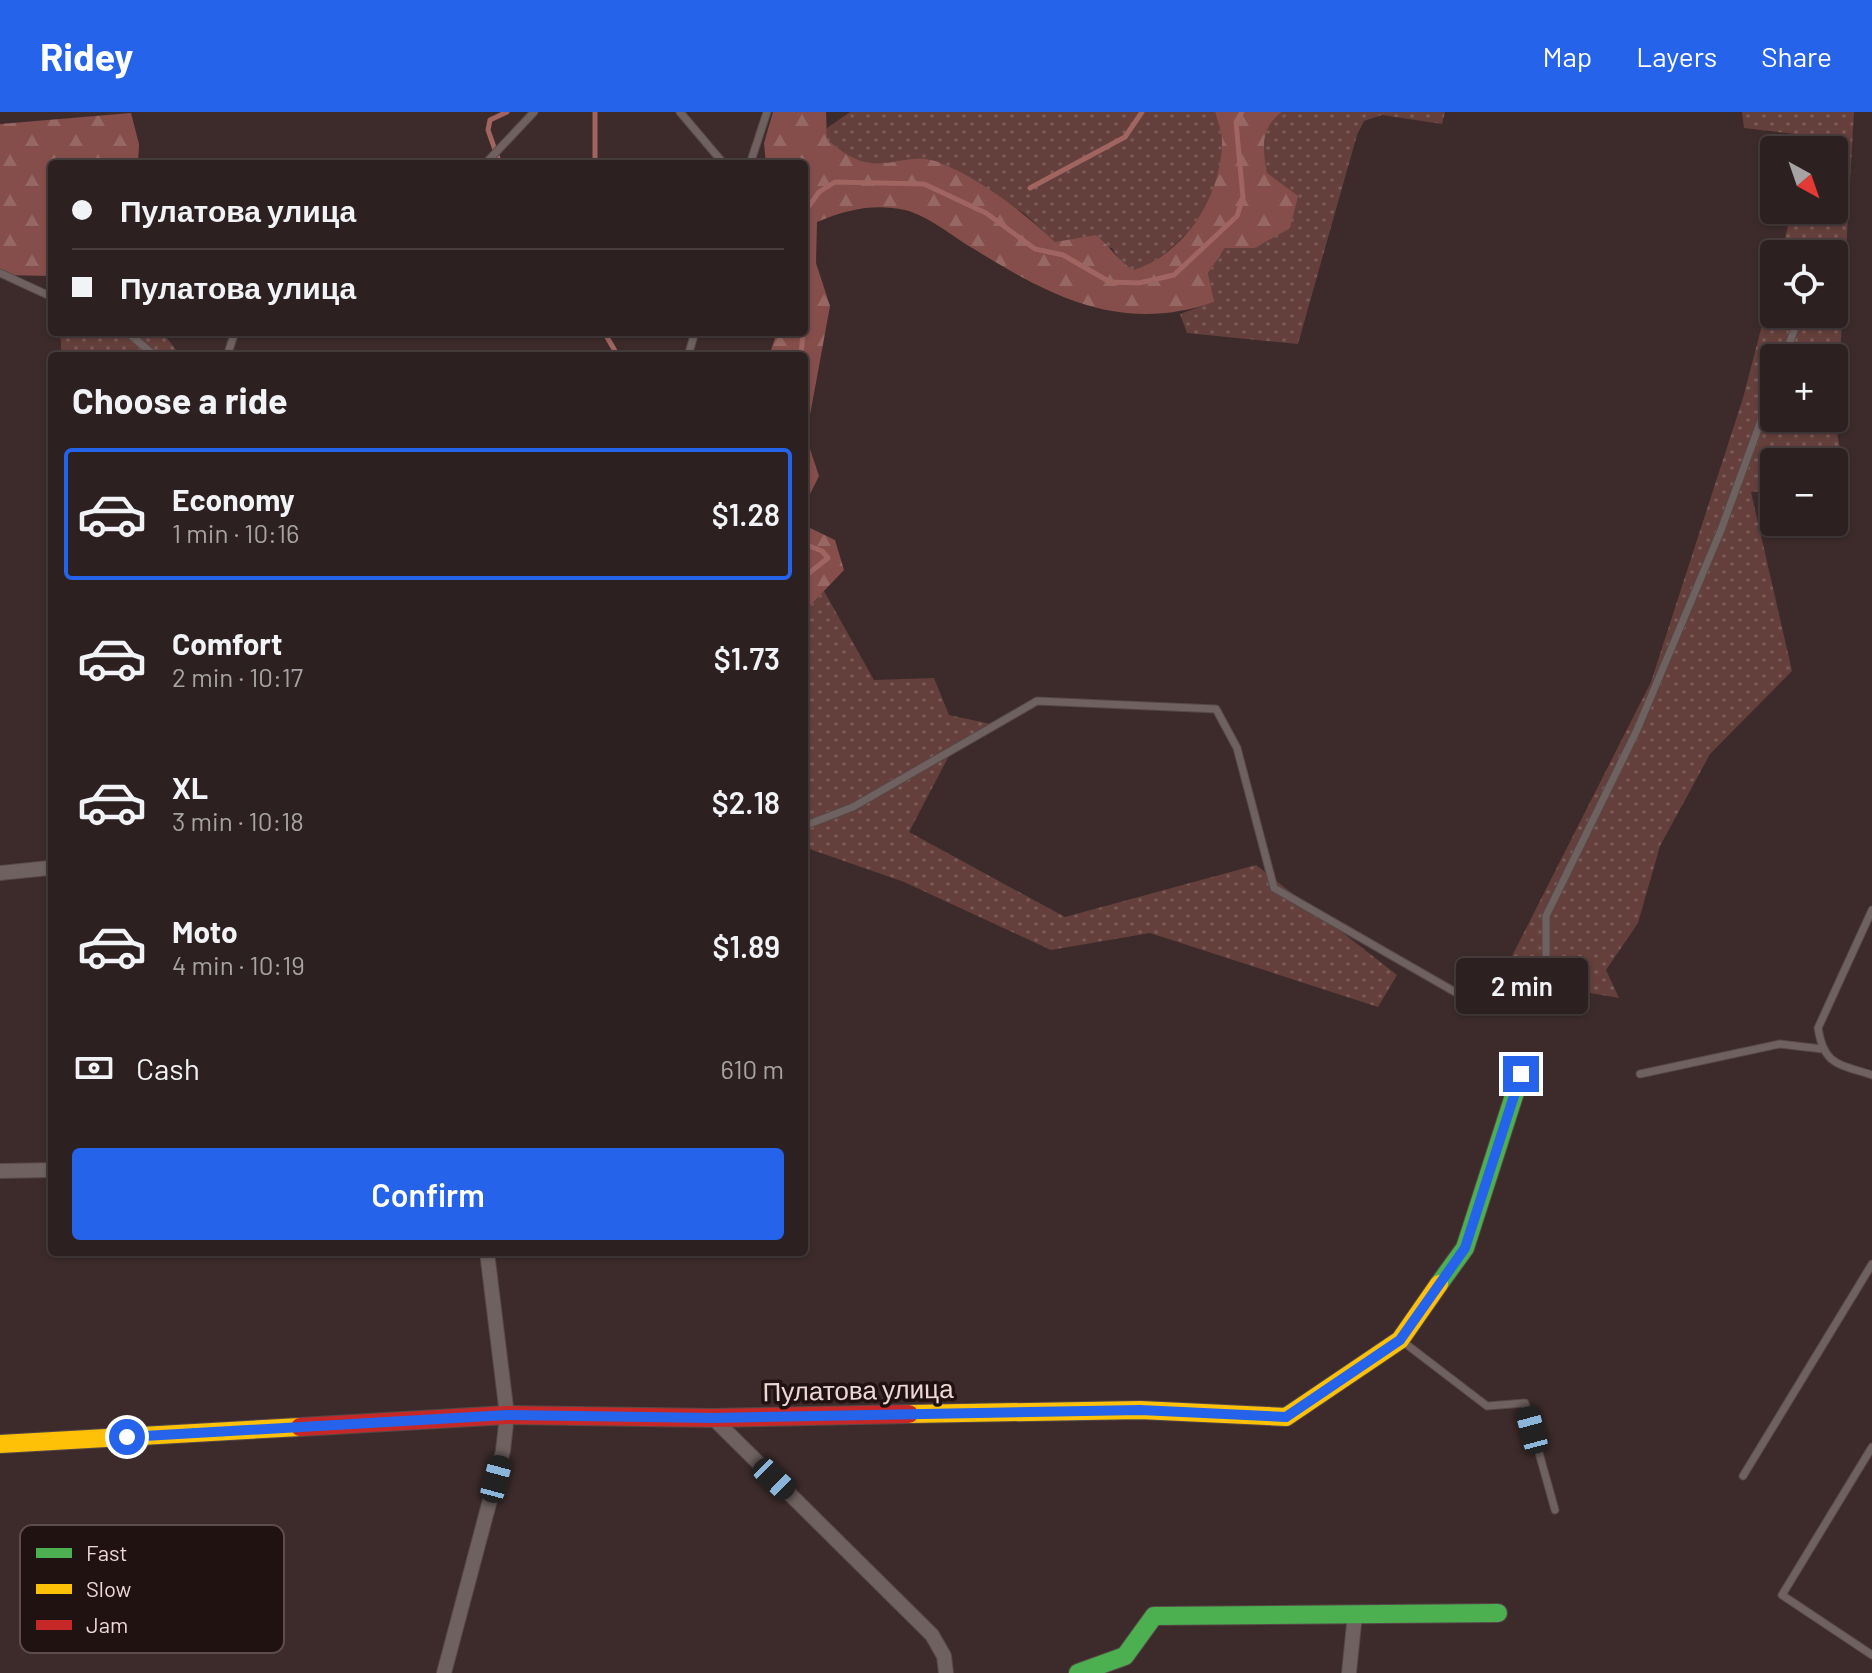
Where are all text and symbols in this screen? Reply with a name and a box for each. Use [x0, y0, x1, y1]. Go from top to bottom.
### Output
text: Ridey [40, 33, 133, 79]
text: Map [1542, 39, 1592, 73]
text: Layers [1636, 39, 1717, 73]
text: Share [1761, 39, 1832, 73]
north arrow [1760, 136, 1848, 224]
map controls [1760, 136, 1848, 536]
text: Пулатова улица [120, 192, 356, 228]
button: locate [1760, 240, 1848, 328]
text: Пулатова улица [120, 269, 356, 305]
button: + [1760, 344, 1848, 432]
text: Choose a ride [72, 378, 288, 421]
button: − [1760, 448, 1848, 536]
icon: car [76, 478, 148, 550]
text: Economy [172, 481, 295, 517]
text: $1.28 [712, 496, 780, 532]
text: 1 min · 10:16 [172, 517, 299, 548]
icon: car [76, 622, 148, 694]
text: Comfort [172, 625, 282, 661]
text: $1.73 [714, 640, 780, 676]
text: 2 min · 10:17 [172, 661, 303, 692]
icon: car [76, 766, 148, 838]
text: XL [172, 769, 208, 805]
text: $2.18 [712, 784, 780, 820]
text: 3 min · 10:18 [172, 805, 304, 836]
icon: car [76, 910, 148, 982]
text: Moto [172, 913, 238, 949]
text: $1.89 [712, 928, 780, 964]
text: 4 min · 10:19 [172, 949, 305, 980]
callout: 2 min [1455, 958, 1587, 1014]
text: 2 min [1491, 970, 1553, 1001]
icon: cash [72, 1046, 116, 1090]
text: Cash [136, 1050, 200, 1086]
text: 610 m [721, 1053, 784, 1084]
route end [1503, 1056, 1539, 1092]
button: Confirm [72, 1148, 784, 1240]
street label: Пулатова улица [762, 1372, 954, 1406]
car [1514, 1404, 1550, 1456]
route start [109, 1419, 145, 1455]
car [478, 1453, 514, 1505]
car [748, 1454, 800, 1504]
legend [20, 1525, 284, 1653]
text: Fast [86, 1539, 128, 1565]
text: Slow [86, 1575, 131, 1601]
text: Jam [86, 1611, 128, 1637]

